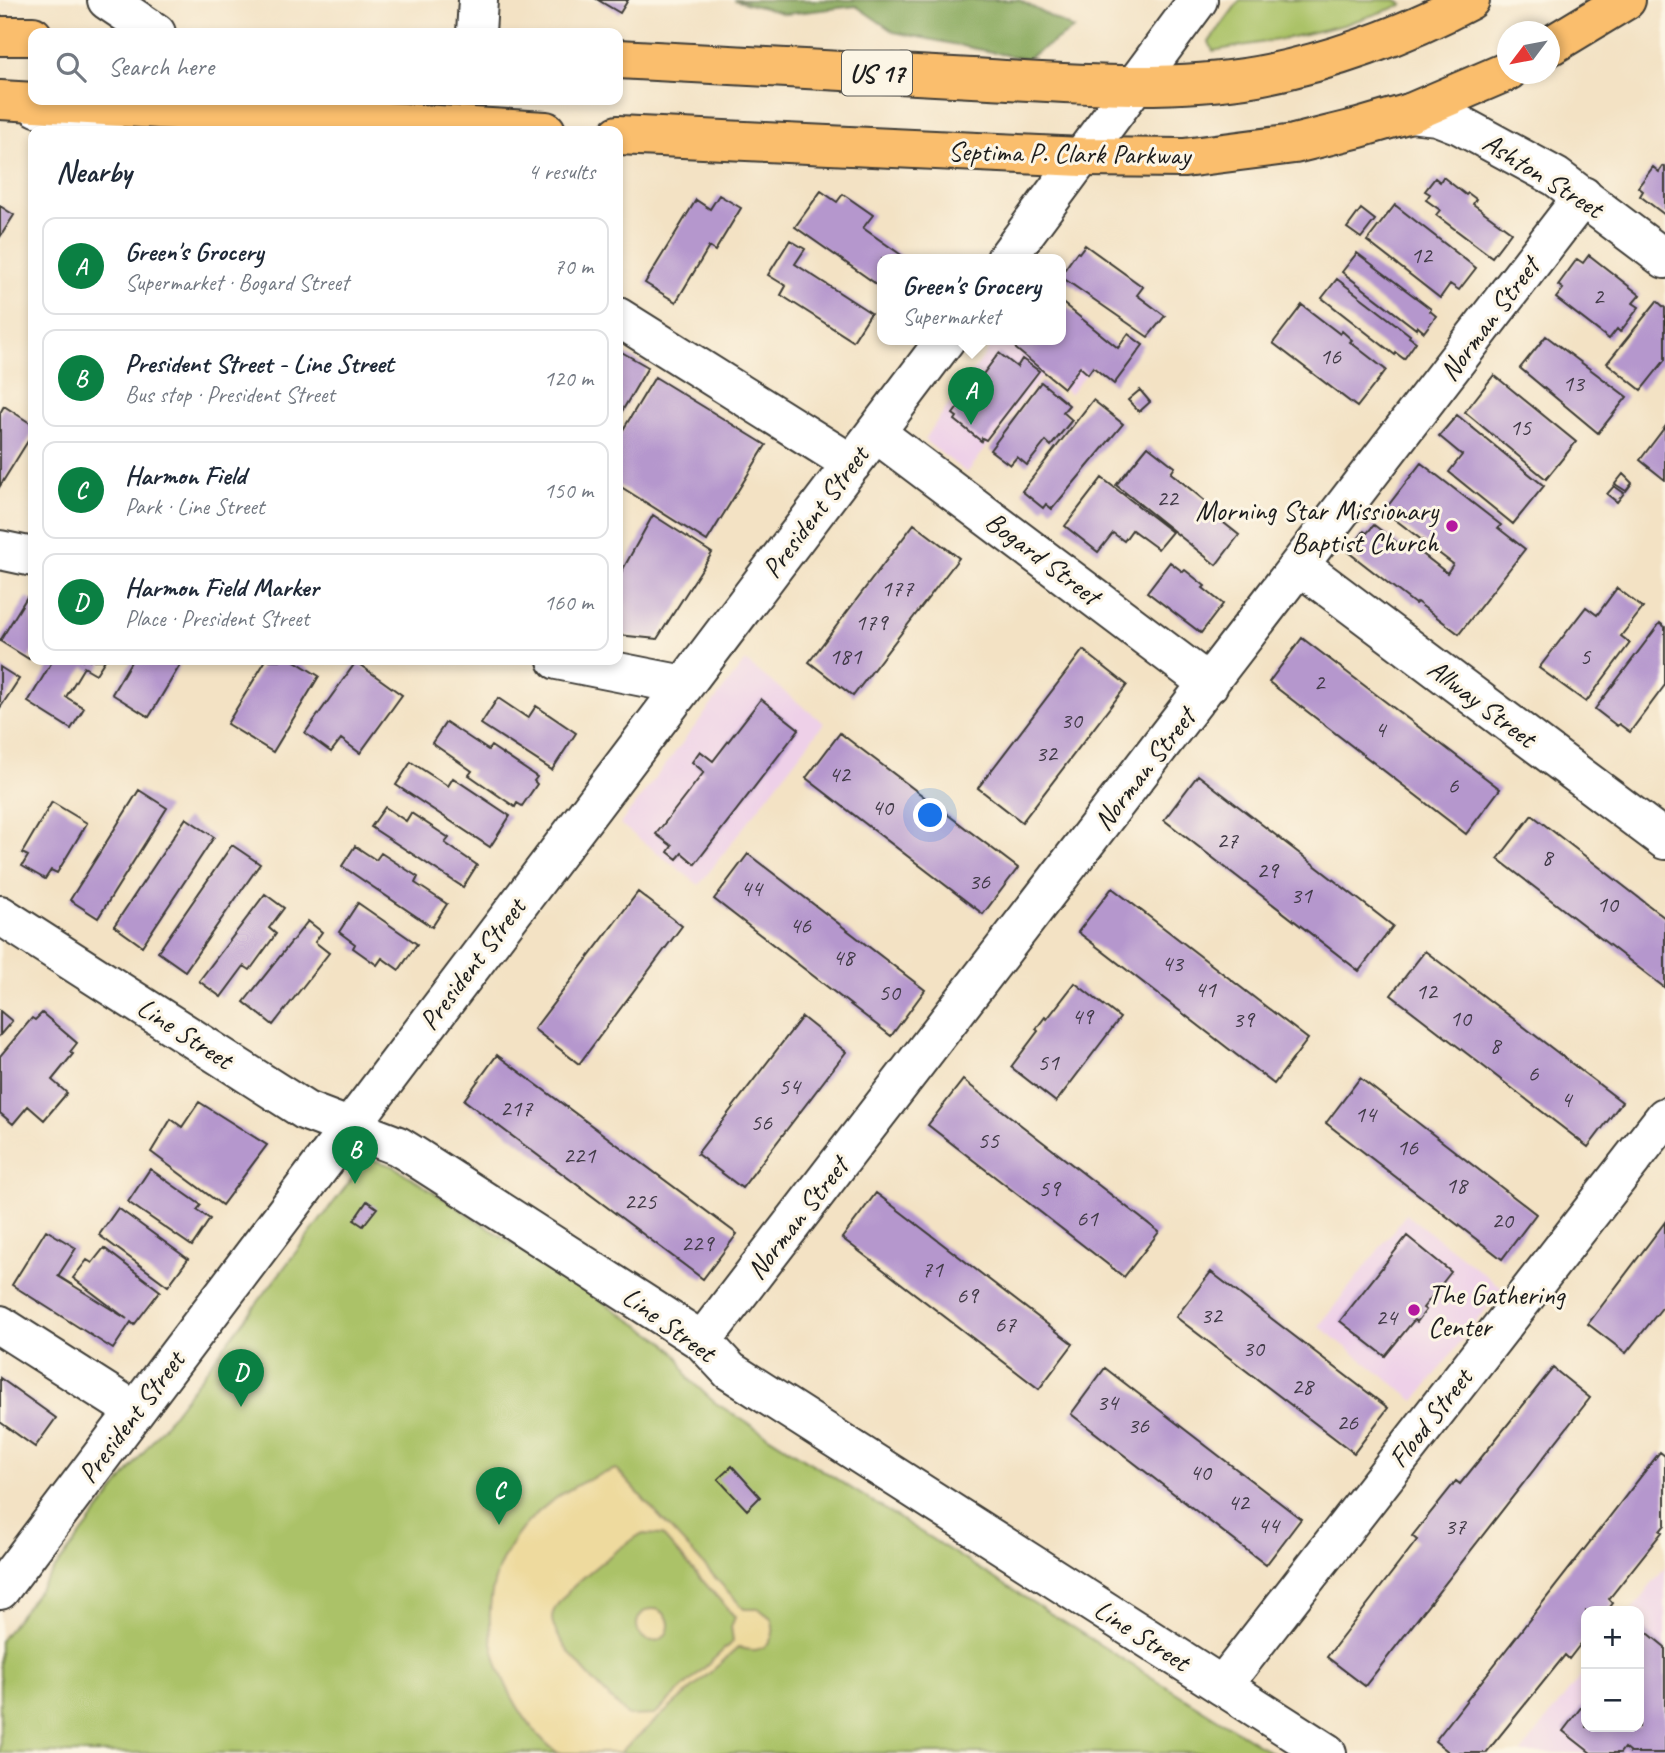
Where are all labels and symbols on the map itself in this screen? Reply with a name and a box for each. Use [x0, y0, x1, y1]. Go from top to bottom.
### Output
north arrow [1497, 21, 1560, 84]
road number: US 17 [842, 50, 912, 96]
street label: Ashton Street [1476, 124, 1612, 227]
street label: Septima P. Clark Parkway [947, 133, 1193, 173]
house number: 12 [1410, 240, 1434, 270]
street label: Norman Street [1431, 247, 1549, 388]
house number: 2 [1593, 281, 1606, 311]
house number: 16 [1319, 341, 1342, 371]
pin: A [948, 367, 994, 425]
house number: 13 [1562, 368, 1586, 398]
house number: 15 [1509, 412, 1532, 442]
street label: President Street [754, 437, 878, 585]
house number: 22 [1156, 483, 1180, 513]
place label: Morning Star Missionary Baptist Church [1195, 493, 1440, 560]
street label: Bogard Street [979, 504, 1110, 615]
marker: Morning Star Missionary Baptist Church [1444, 518, 1460, 534]
house number: 177 [881, 573, 914, 603]
house number: 179 [855, 607, 889, 637]
house number: 181 [829, 641, 862, 671]
house number: 5 [1580, 641, 1592, 671]
street label: Allway Street [1421, 651, 1545, 757]
house number: 2 [1314, 667, 1327, 697]
street label: Norman Street [1085, 698, 1205, 837]
house number: 30 [1060, 705, 1084, 735]
house number: 4 [1375, 714, 1388, 744]
house number: 32 [1035, 738, 1059, 768]
house number: 42 [828, 759, 852, 789]
house number: 6 [1448, 770, 1460, 800]
house number: 40 [871, 792, 895, 822]
your location [913, 798, 947, 832]
house number: 27 [1216, 825, 1239, 855]
house number: 8 [1542, 842, 1555, 872]
house number: 29 [1256, 855, 1280, 885]
house number: 36 [968, 866, 991, 896]
house number: 44 [740, 873, 764, 903]
house number: 31 [1290, 880, 1313, 910]
street label: President Street [411, 889, 535, 1037]
house number: 10 [1596, 889, 1620, 919]
house number: 46 [789, 910, 812, 940]
house number: 48 [832, 942, 856, 972]
house number: 43 [1161, 948, 1185, 978]
house number: 41 [1194, 974, 1217, 1004]
house number: 12 [1415, 976, 1439, 1006]
house number: 50 [878, 977, 902, 1007]
street label: Line Street [131, 989, 241, 1078]
house number: 49 [1071, 1001, 1095, 1031]
house number: 10 [1449, 1003, 1473, 1033]
house number: 39 [1232, 1004, 1256, 1034]
house number: 8 [1490, 1030, 1503, 1060]
house number: 51 [1037, 1047, 1060, 1077]
house number: 6 [1528, 1058, 1540, 1088]
house number: 54 [778, 1071, 802, 1101]
house number: 4 [1561, 1084, 1574, 1114]
house number: 217 [500, 1093, 533, 1123]
house number: 14 [1354, 1099, 1378, 1129]
house number: 56 [750, 1107, 773, 1137]
house number: 55 [977, 1125, 1000, 1155]
pin: B [332, 1126, 378, 1184]
house number: 16 [1396, 1132, 1419, 1162]
house number: 221 [563, 1140, 596, 1170]
street label: Norman Street [738, 1147, 858, 1286]
house number: 18 [1445, 1170, 1469, 1200]
house number: 59 [1038, 1173, 1062, 1203]
house number: 225 [624, 1186, 657, 1216]
house number: 61 [1076, 1203, 1099, 1233]
house number: 20 [1491, 1205, 1515, 1235]
house number: 229 [681, 1228, 715, 1258]
house number: 71 [921, 1254, 944, 1284]
place label: The Gathering Center [1428, 1277, 1567, 1344]
street label: Line Street [616, 1279, 725, 1371]
house number: 69 [956, 1280, 980, 1310]
house number: 32 [1200, 1300, 1224, 1330]
house number: 24 [1375, 1302, 1399, 1332]
marker: The Gathering Center [1406, 1302, 1422, 1318]
house number: 67 [994, 1309, 1017, 1339]
house number: 30 [1242, 1333, 1266, 1363]
street label: President Street [70, 1342, 194, 1490]
pin: D [218, 1349, 264, 1407]
street label: Flood Street [1381, 1359, 1481, 1474]
house number: 28 [1291, 1371, 1315, 1401]
house number: 34 [1096, 1387, 1120, 1417]
house number: 26 [1336, 1407, 1359, 1437]
house number: 36 [1127, 1410, 1150, 1440]
house number: 40 [1189, 1457, 1213, 1487]
pin: C [476, 1467, 522, 1525]
house number: 42 [1227, 1487, 1251, 1517]
house number: 44 [1257, 1510, 1281, 1540]
house number: 37 [1444, 1511, 1467, 1541]
street label: Line Street [1088, 1591, 1198, 1680]

